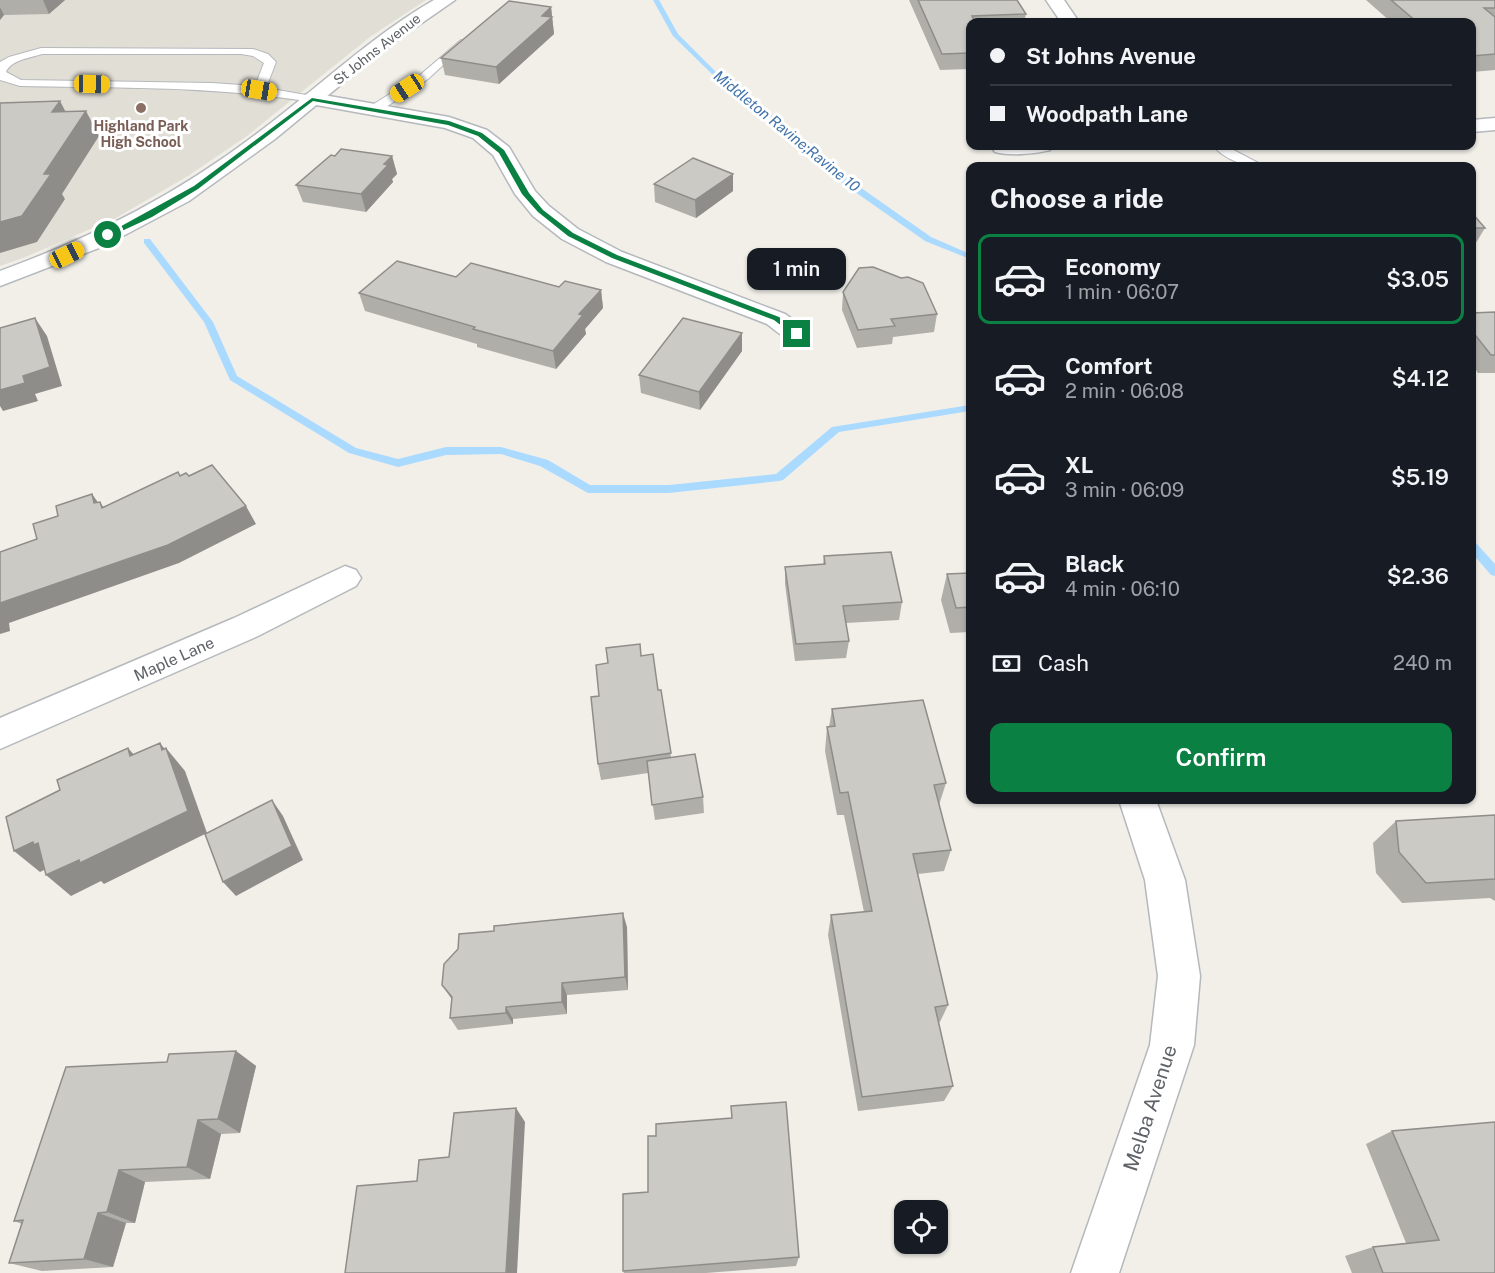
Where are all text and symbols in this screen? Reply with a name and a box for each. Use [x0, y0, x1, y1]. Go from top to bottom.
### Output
street label: St Johns Avenue [330, 10, 424, 88]
text: St Johns Avenue [1026, 43, 1196, 69]
water label: Middleton Ravine;Ravine 10 [710, 67, 864, 195]
car [387, 71, 427, 105]
car [74, 75, 110, 93]
car [240, 78, 278, 102]
marker: Highland Park High School [134, 101, 148, 115]
text: Woodpath Lane [1026, 101, 1188, 127]
place label: Highland Park High School [94, 118, 188, 150]
text: Choose a ride [990, 182, 1164, 214]
route start [94, 221, 121, 248]
car [47, 239, 87, 271]
callout: 1 min [748, 247, 846, 289]
icon: car [993, 252, 1047, 306]
text: Economy [1065, 254, 1161, 280]
text: 1 min [773, 257, 820, 281]
text: $3.05 [1386, 266, 1449, 292]
text: 1 min · 06:07 [1065, 280, 1179, 304]
route end [783, 320, 810, 347]
icon: car [993, 351, 1047, 405]
text: Comfort [1065, 353, 1152, 379]
text: $4.12 [1392, 365, 1449, 391]
text: 2 min · 06:08 [1065, 379, 1184, 403]
icon: car [993, 450, 1047, 504]
text: XL [1065, 452, 1093, 478]
text: $5.19 [1391, 464, 1449, 490]
text: 3 min · 06:09 [1065, 478, 1184, 502]
icon: car [993, 549, 1047, 603]
text: Black [1065, 551, 1124, 577]
text: $2.36 [1387, 563, 1449, 589]
text: 4 min · 06:10 [1065, 577, 1180, 601]
street label: Maple Lane [131, 633, 217, 685]
icon: cash [990, 647, 1023, 680]
text: Cash [1038, 650, 1089, 676]
text: 240 m [1393, 651, 1452, 675]
button: Confirm [990, 723, 1452, 792]
street label: Melba Avenue [1118, 1042, 1182, 1174]
map controls [894, 1200, 948, 1254]
button: locate [894, 1200, 948, 1254]

